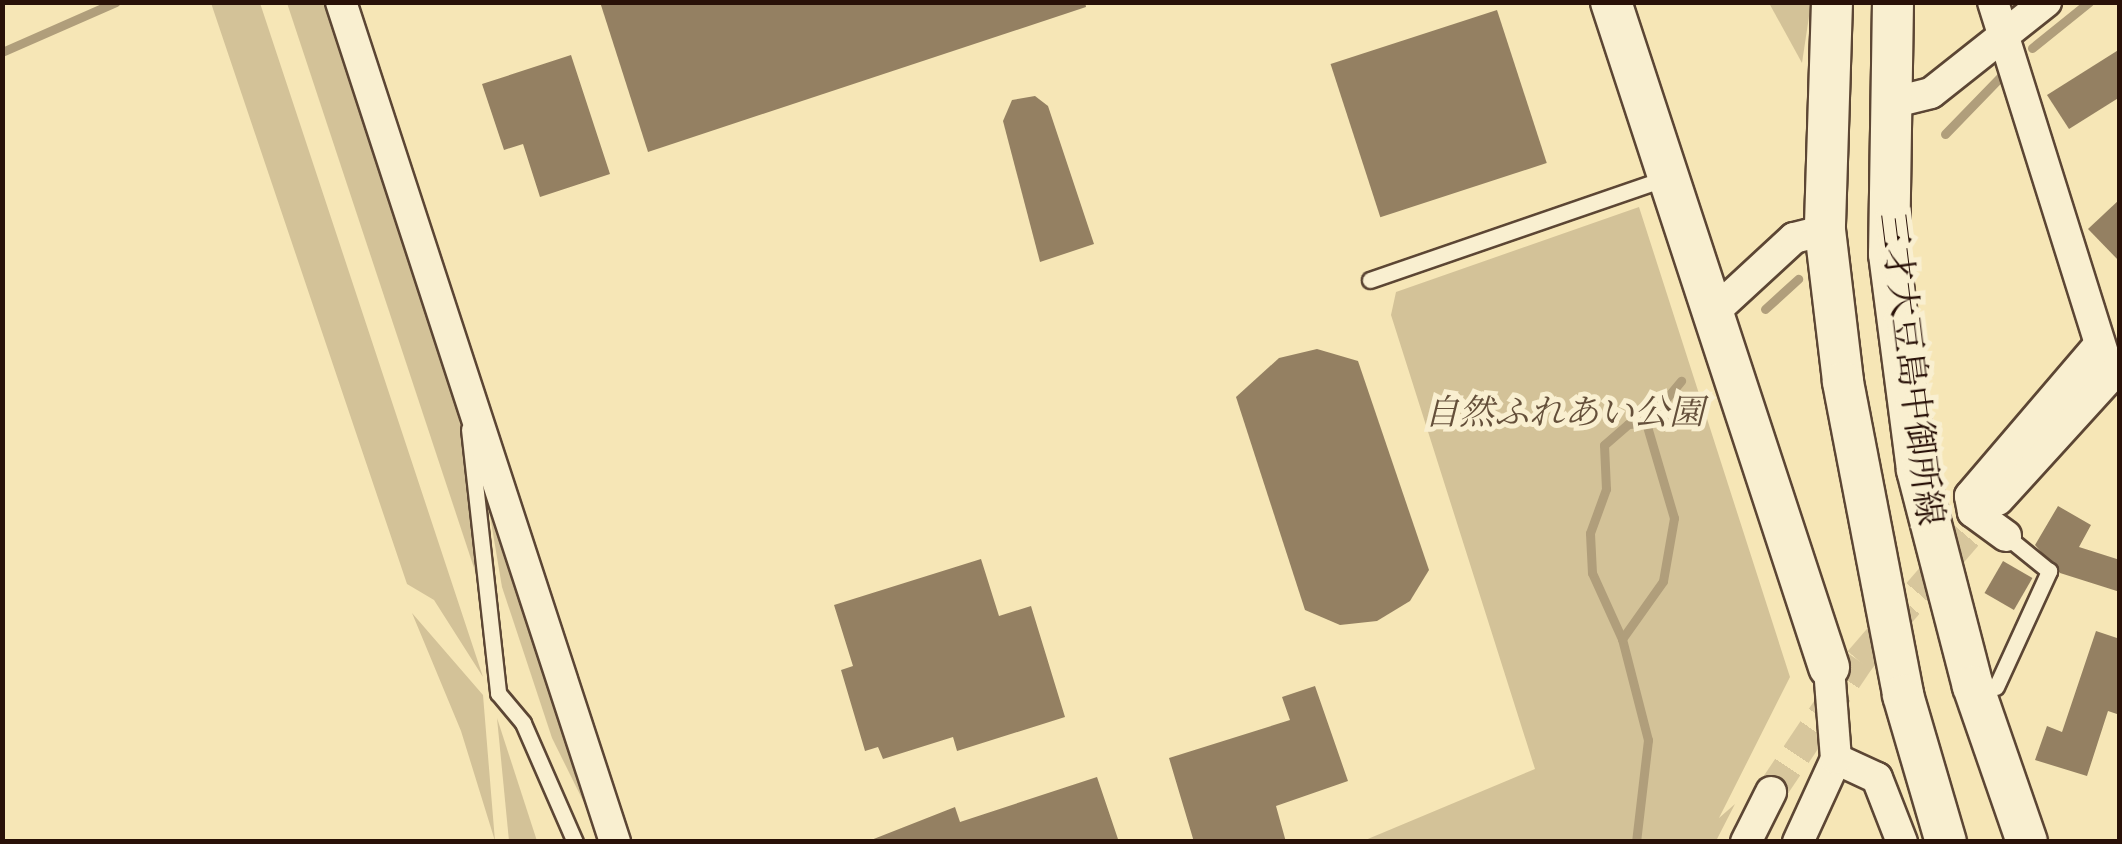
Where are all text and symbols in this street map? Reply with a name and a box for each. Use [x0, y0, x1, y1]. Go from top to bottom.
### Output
street label: 三才大豆島中御所線 [1871, 210, 1951, 528]
park label: 自然ふれあい公園 [1424, 392, 1704, 434]

